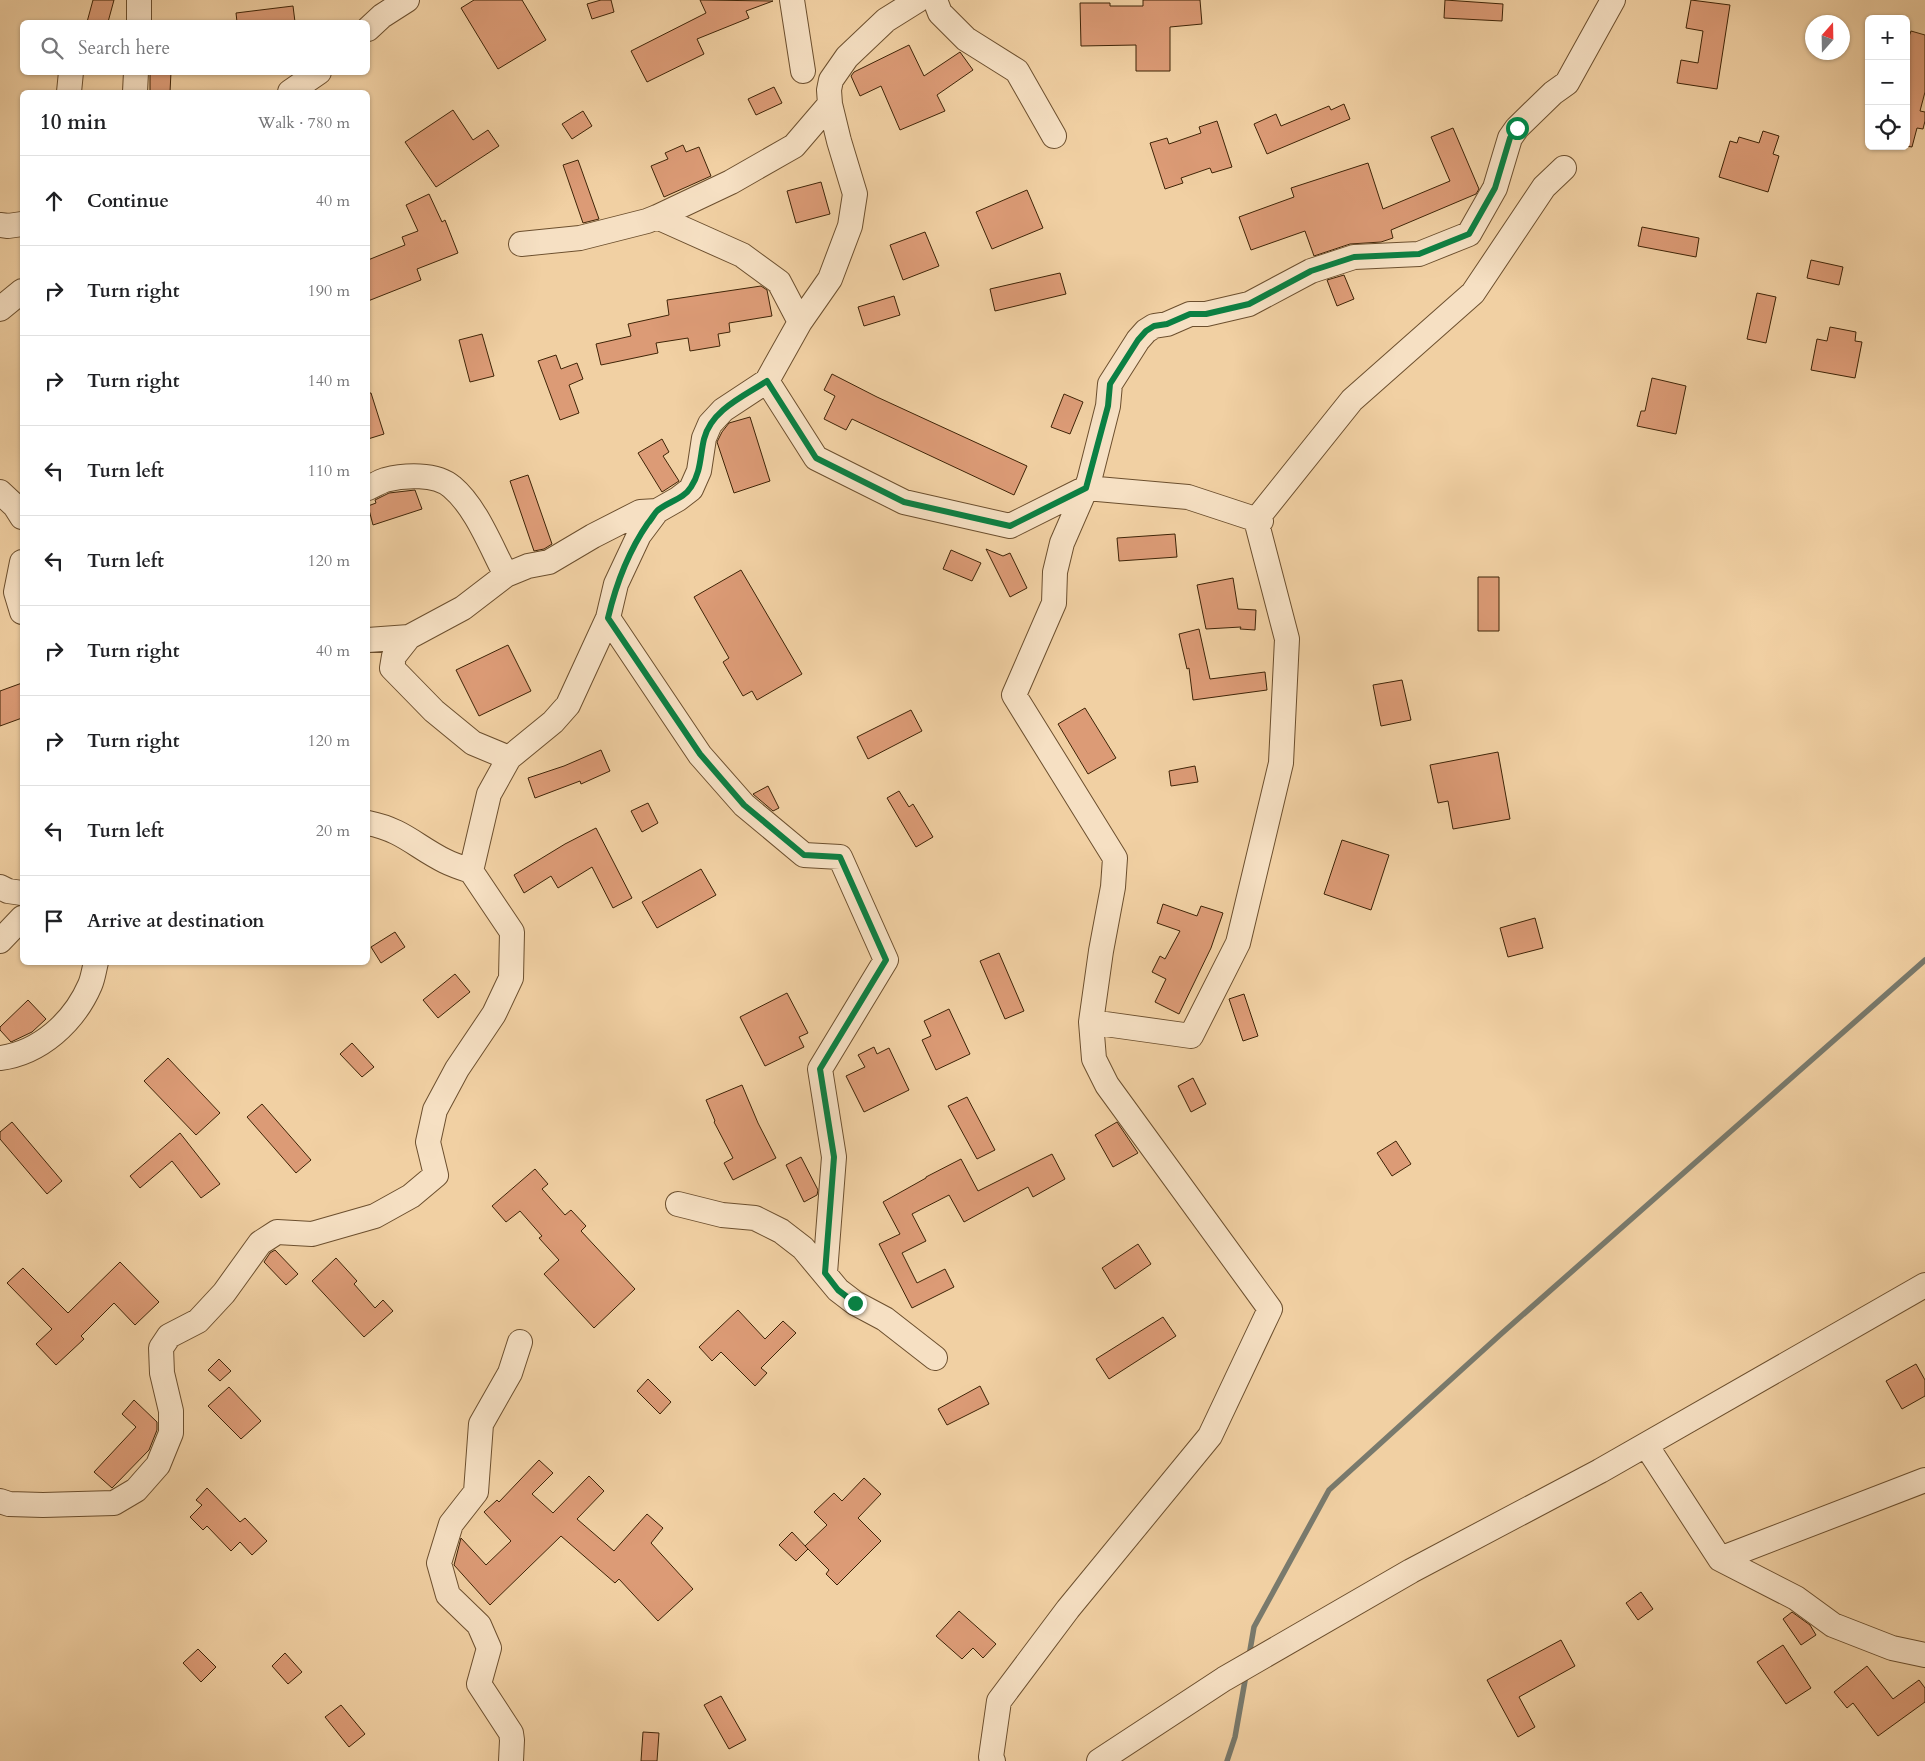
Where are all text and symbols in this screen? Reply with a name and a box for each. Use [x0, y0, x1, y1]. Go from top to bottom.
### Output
north arrow [1805, 15, 1850, 60]
map controls [1865, 15, 1910, 150]
button: + [1865, 15, 1910, 60]
search box [20, 20, 370, 75]
icon: search [38, 34, 66, 62]
text: Search here [78, 35, 170, 61]
button: − [1865, 60, 1910, 105]
button: locate [1865, 105, 1910, 150]
text: 10 min [40, 108, 107, 137]
text: Walk · 780 m [258, 112, 350, 134]
route start [1506, 117, 1529, 140]
icon: ahead [40, 187, 68, 215]
text: Continue [87, 188, 169, 214]
text: 40 m [316, 190, 350, 212]
icon: right [40, 277, 68, 305]
text: Turn right [87, 278, 179, 304]
text: 190 m [308, 280, 350, 302]
icon: right [40, 367, 68, 395]
text: Turn right [87, 368, 179, 394]
text: 140 m [308, 370, 350, 392]
icon: left [40, 457, 68, 485]
text: Turn left [87, 458, 164, 484]
text: 110 m [308, 460, 350, 482]
icon: left [40, 547, 68, 575]
text: Turn left [87, 548, 164, 574]
text: 120 m [308, 550, 350, 572]
icon: right [40, 637, 68, 665]
text: Turn right [87, 638, 179, 664]
text: 40 m [316, 640, 350, 662]
icon: right [40, 727, 68, 755]
text: Turn right [87, 728, 179, 754]
text: 120 m [308, 730, 350, 752]
icon: left [40, 817, 68, 845]
text: Turn left [87, 818, 164, 844]
text: 20 m [316, 820, 350, 842]
icon: arrive [40, 907, 68, 935]
text: Arrive at destination [87, 908, 264, 934]
route end [844, 1292, 867, 1315]

